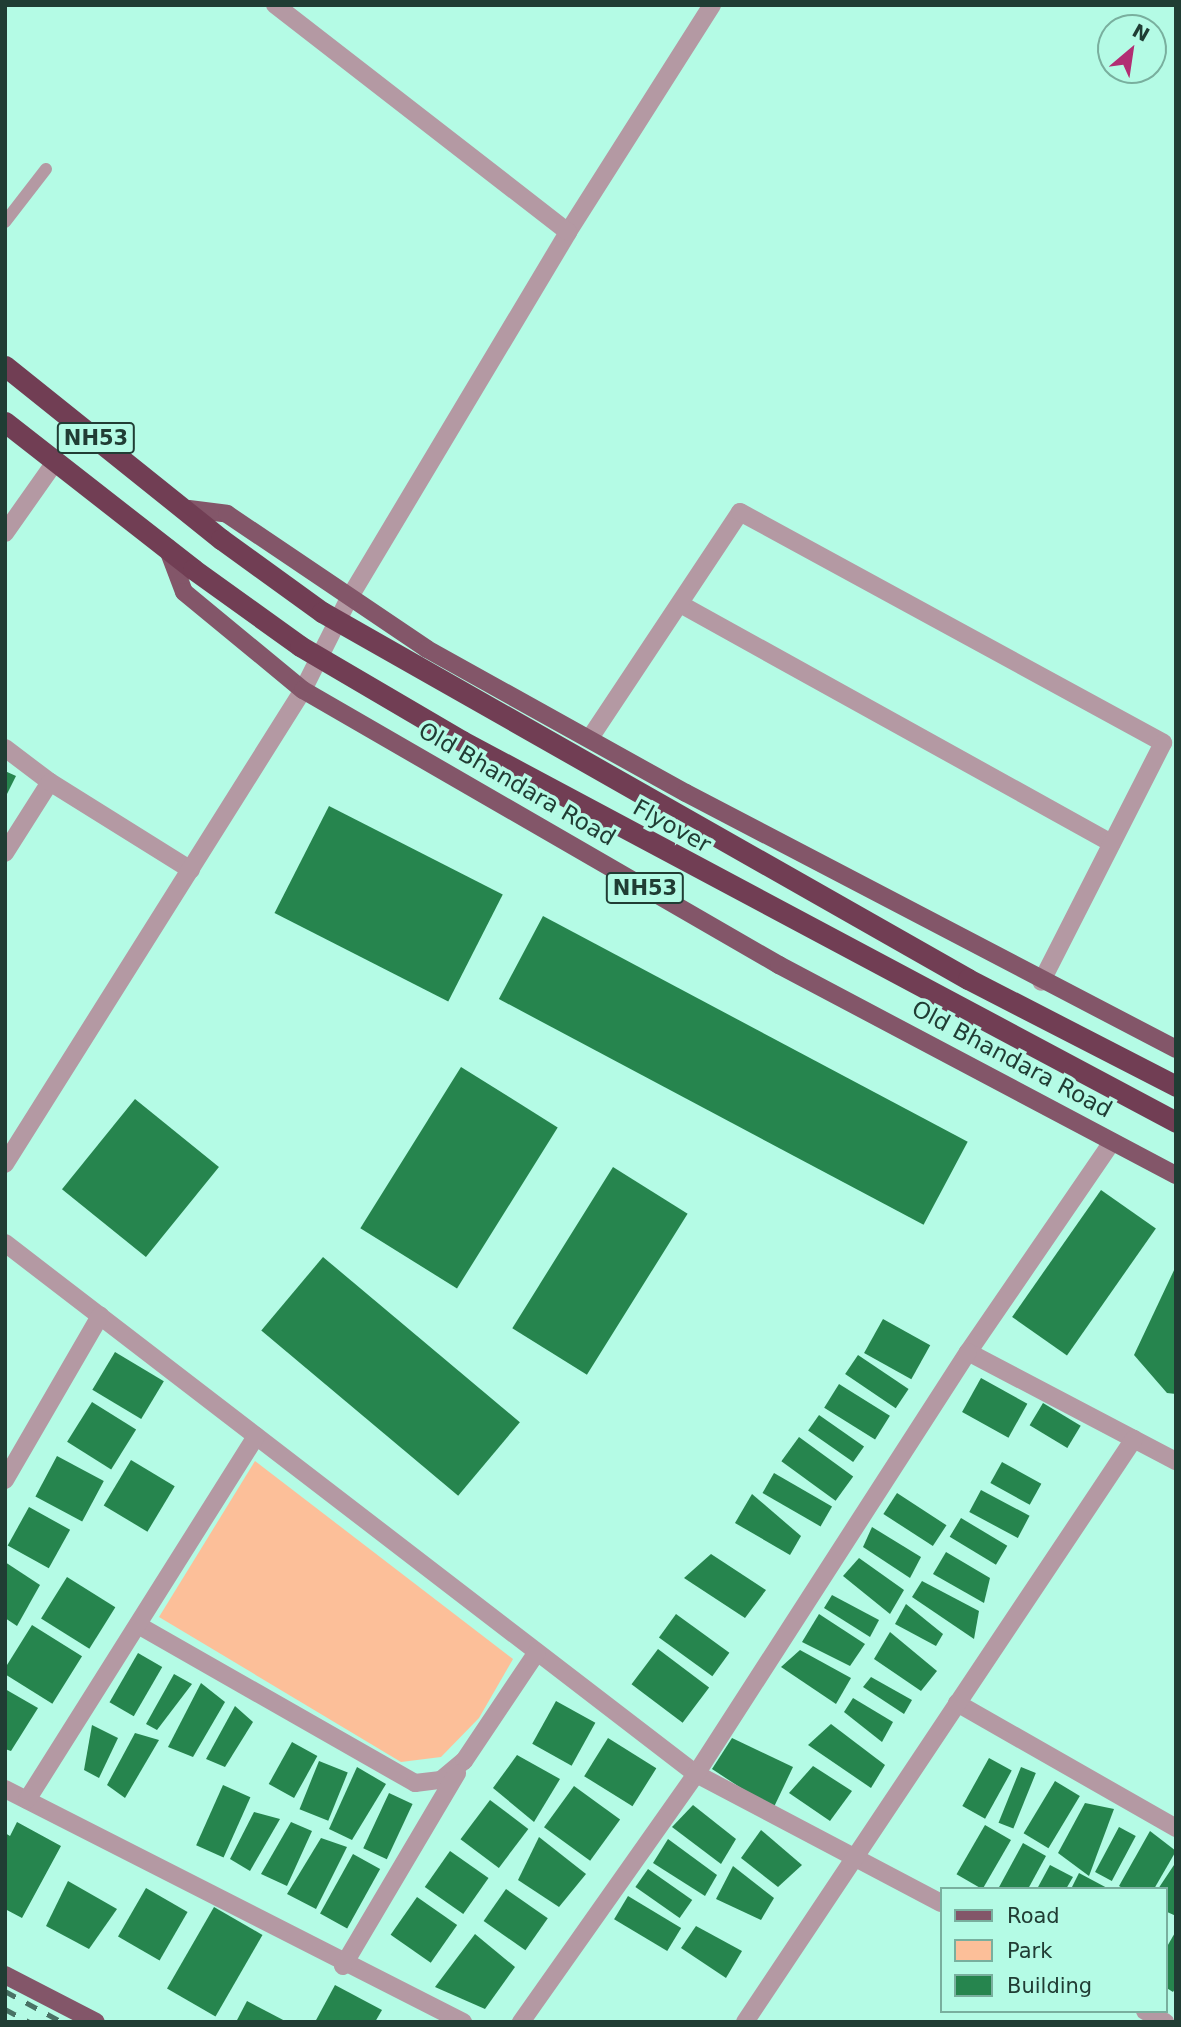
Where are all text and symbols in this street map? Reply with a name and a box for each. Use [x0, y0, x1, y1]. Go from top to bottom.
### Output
north arrow [1097, 14, 1167, 84]
text: N [1129, 19, 1154, 46]
road number: NH53 [56, 420, 136, 456]
street label: Old Bhandara Road [414, 716, 620, 852]
street label: Flyover [628, 793, 716, 859]
road number: NH53 [605, 870, 685, 906]
street label: Old Bhandara Road [907, 995, 1117, 1123]
legend [940, 1887, 1167, 2013]
text: Road [1007, 1904, 1060, 1928]
text: Park [1007, 1939, 1052, 1963]
text: Building [1007, 1974, 1092, 1998]

